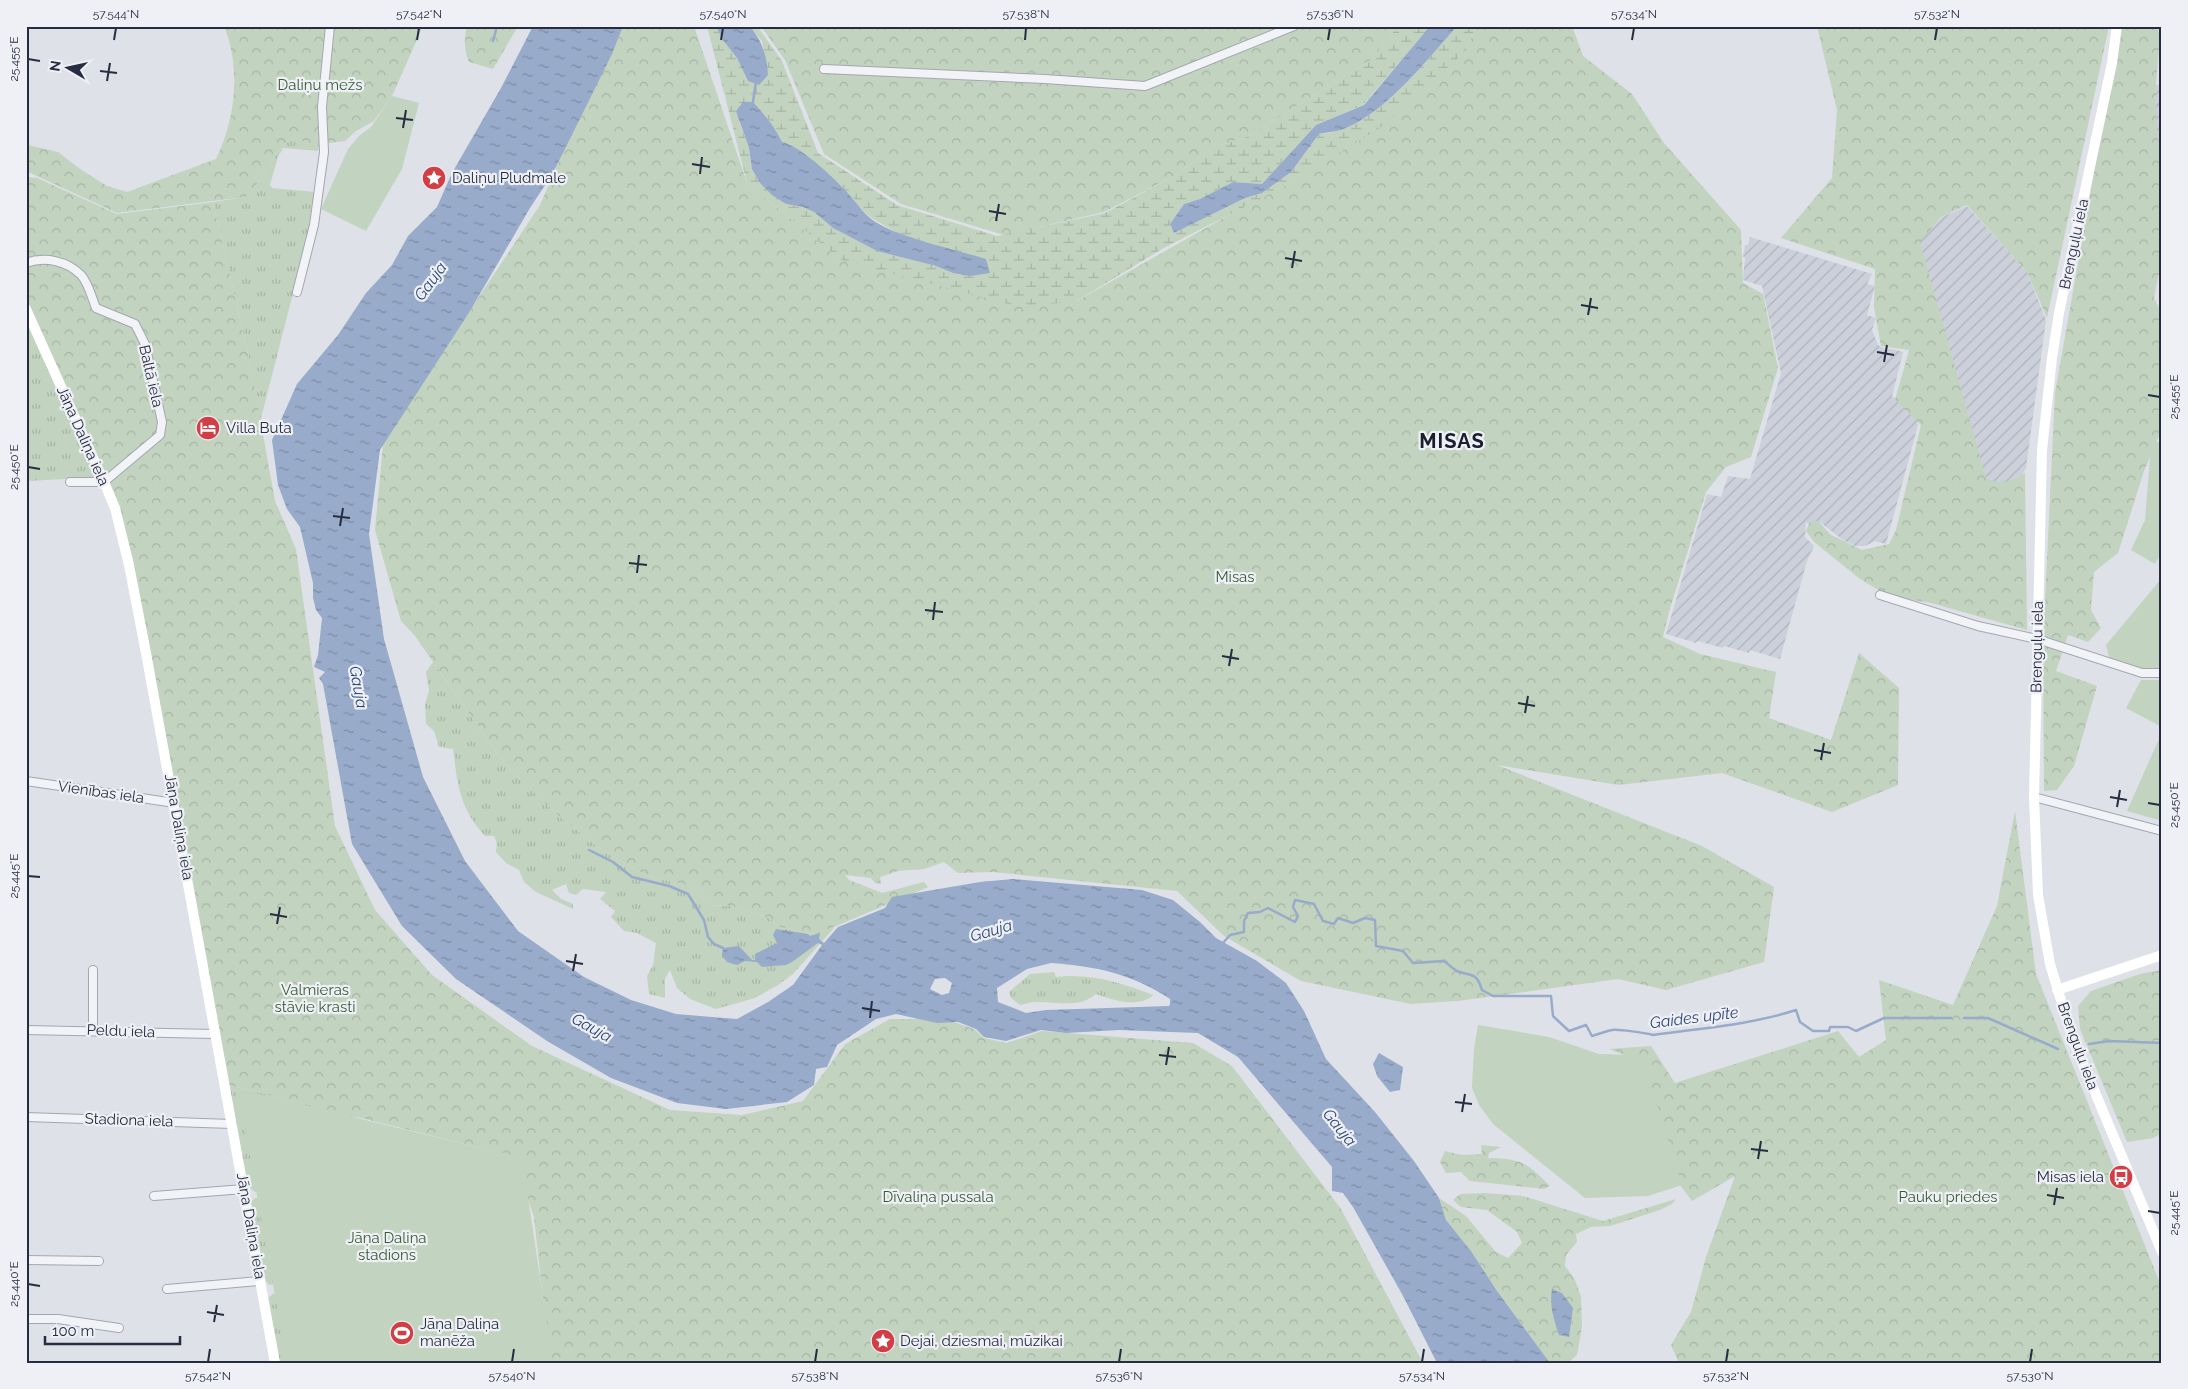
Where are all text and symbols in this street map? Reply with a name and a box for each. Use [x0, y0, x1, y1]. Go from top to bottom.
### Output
text: 57.544°N [93, 7, 139, 21]
text: 57.542°N [396, 7, 442, 21]
text: 57.540°N [699, 7, 747, 21]
text: 57.538°N [1003, 7, 1049, 21]
text: 57.536°N [1306, 7, 1354, 21]
text: 57.534°N [1611, 7, 1657, 21]
text: 57.532°N [1914, 7, 1960, 21]
text: 25.455°E [7, 36, 21, 82]
north arrow [42, 42, 92, 92]
text: N [46, 59, 64, 72]
park label: Daliņu mežs [278, 76, 362, 94]
place icon: Daliņu Pludmale [421, 165, 447, 191]
place label: Daliņu Pludmale [452, 169, 566, 187]
street label: Brenguļu iela [2056, 197, 2092, 291]
water label: Gauja [410, 258, 451, 304]
street label: Baltā iela [135, 343, 167, 409]
text: 25.455°E [2167, 374, 2181, 420]
street label: Jāņa Daliņa iela [53, 383, 113, 489]
hotel icon: Villa Buta [195, 415, 221, 441]
place label: Villa Buta [226, 419, 292, 437]
district label: MISAS [1419, 429, 1485, 453]
text: 25.450°E [7, 444, 21, 490]
park label: Misas [1215, 568, 1255, 586]
street label: Brenguļu iela [2027, 601, 2047, 693]
water label: Gauja [345, 664, 372, 710]
street label: Jāņa Daliņa iela [161, 773, 197, 881]
street label: Vienības iela [57, 777, 145, 807]
text: 25.450°E [2167, 782, 2181, 828]
text: 25.445°E [7, 853, 21, 899]
water label: Gauja [968, 915, 1015, 946]
park label: Valmieras stāvie krasti [275, 981, 356, 1016]
street label: Brenguļu iela [2054, 1000, 2102, 1092]
water label: Gaides upīte [1649, 1003, 1740, 1032]
water label: Gauja [568, 1009, 615, 1046]
street label: Peldu iela [86, 1021, 156, 1041]
water label: Gauja [1319, 1105, 1361, 1150]
street label: Stadiona iela [84, 1109, 174, 1131]
bus stop icon: Misas iela [2108, 1164, 2134, 1190]
place label: Misas iela [2037, 1168, 2104, 1186]
street label: Jāņa Daliņa iela [233, 1172, 269, 1280]
park label: Dīvaliņa pussala [882, 1188, 994, 1206]
park label: Pauku priedes [1899, 1188, 1998, 1206]
text: 25.445°E [2167, 1190, 2181, 1236]
park label: Jāņa Daliņa stadions [347, 1229, 427, 1264]
text: 25.440°E [7, 1261, 21, 1307]
scale bar [45, 1314, 180, 1346]
place label: Jāņa Daliņa manēža [420, 1315, 499, 1350]
sports icon: Jāņa Daliņa manēža [389, 1320, 415, 1346]
text: 100 m [52, 1322, 94, 1340]
place icon: Dejai, dziesmai, mūzikai [870, 1328, 896, 1354]
place label: Dejai, dziesmai, mūzikai [900, 1332, 1063, 1350]
text: 57.542°N [185, 1369, 231, 1383]
text: 57.540°N [488, 1369, 536, 1383]
text: 57.538°N [792, 1369, 838, 1383]
text: 57.536°N [1095, 1369, 1143, 1383]
text: 57.534°N [1399, 1369, 1445, 1383]
text: 57.532°N [1703, 1369, 1749, 1383]
text: 57.530°N [2007, 1369, 2053, 1383]

